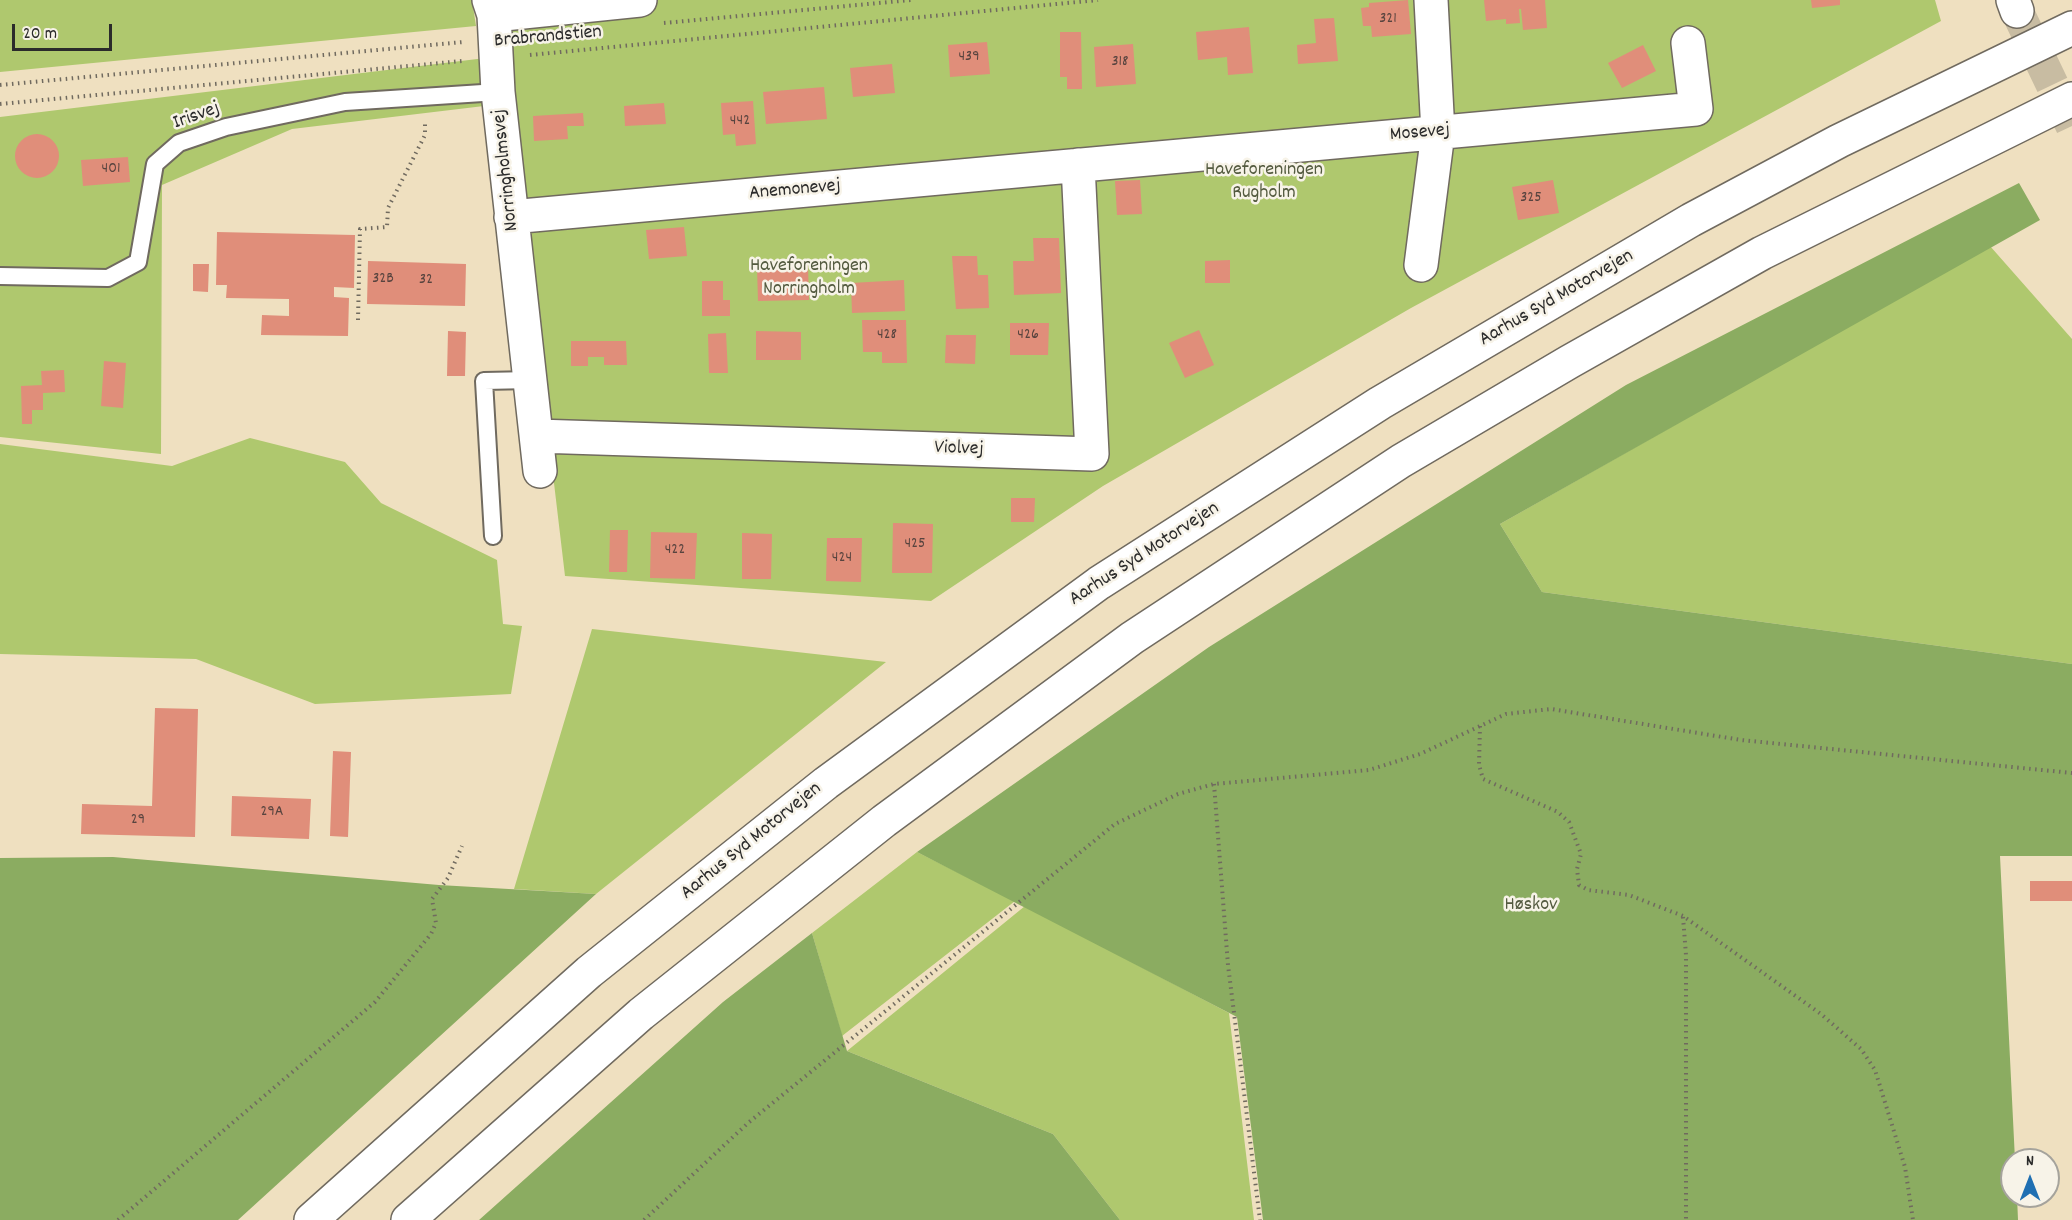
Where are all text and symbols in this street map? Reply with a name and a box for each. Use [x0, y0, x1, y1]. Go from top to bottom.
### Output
house number: 321 [1379, 10, 1397, 30]
scale bar [15, 12, 116, 50]
street label: Brabrandstien [493, 21, 603, 55]
text: 20 m [23, 22, 57, 47]
house number: 439 [958, 48, 980, 68]
house number: 318 [1111, 53, 1129, 73]
street label: Irisvej [170, 98, 224, 136]
street label: Norringholmsvej [489, 108, 525, 232]
house number: 442 [730, 112, 750, 132]
street label: Mosevej [1389, 119, 1451, 149]
park label: Haveforeningen Rugholm [1205, 159, 1323, 206]
house number: 401 [102, 160, 120, 180]
street label: Anemonevej [748, 175, 842, 207]
house number: 325 [1520, 189, 1542, 209]
street label: Aarhus Syd Motorvejen [1476, 245, 1638, 353]
park label: Haveforeningen Norringholm [750, 255, 868, 302]
house number: 32B [372, 270, 394, 290]
house number: 32 [419, 271, 433, 291]
house number: 428 [877, 326, 897, 346]
house number: 426 [1017, 326, 1039, 346]
street label: Violvej [934, 437, 984, 463]
street label: Aarhus Syd Motorvejen [1065, 498, 1225, 612]
house number: 425 [904, 535, 926, 555]
house number: 422 [665, 541, 685, 561]
house number: 424 [832, 549, 852, 569]
street label: Aarhus Syd Motorvejen [677, 778, 827, 906]
house number: 29A [260, 803, 284, 823]
house number: 29 [131, 811, 145, 831]
park label: Høskov [1505, 894, 1557, 918]
north arrow [2000, 1148, 2060, 1208]
text: N [2026, 1150, 2034, 1173]

